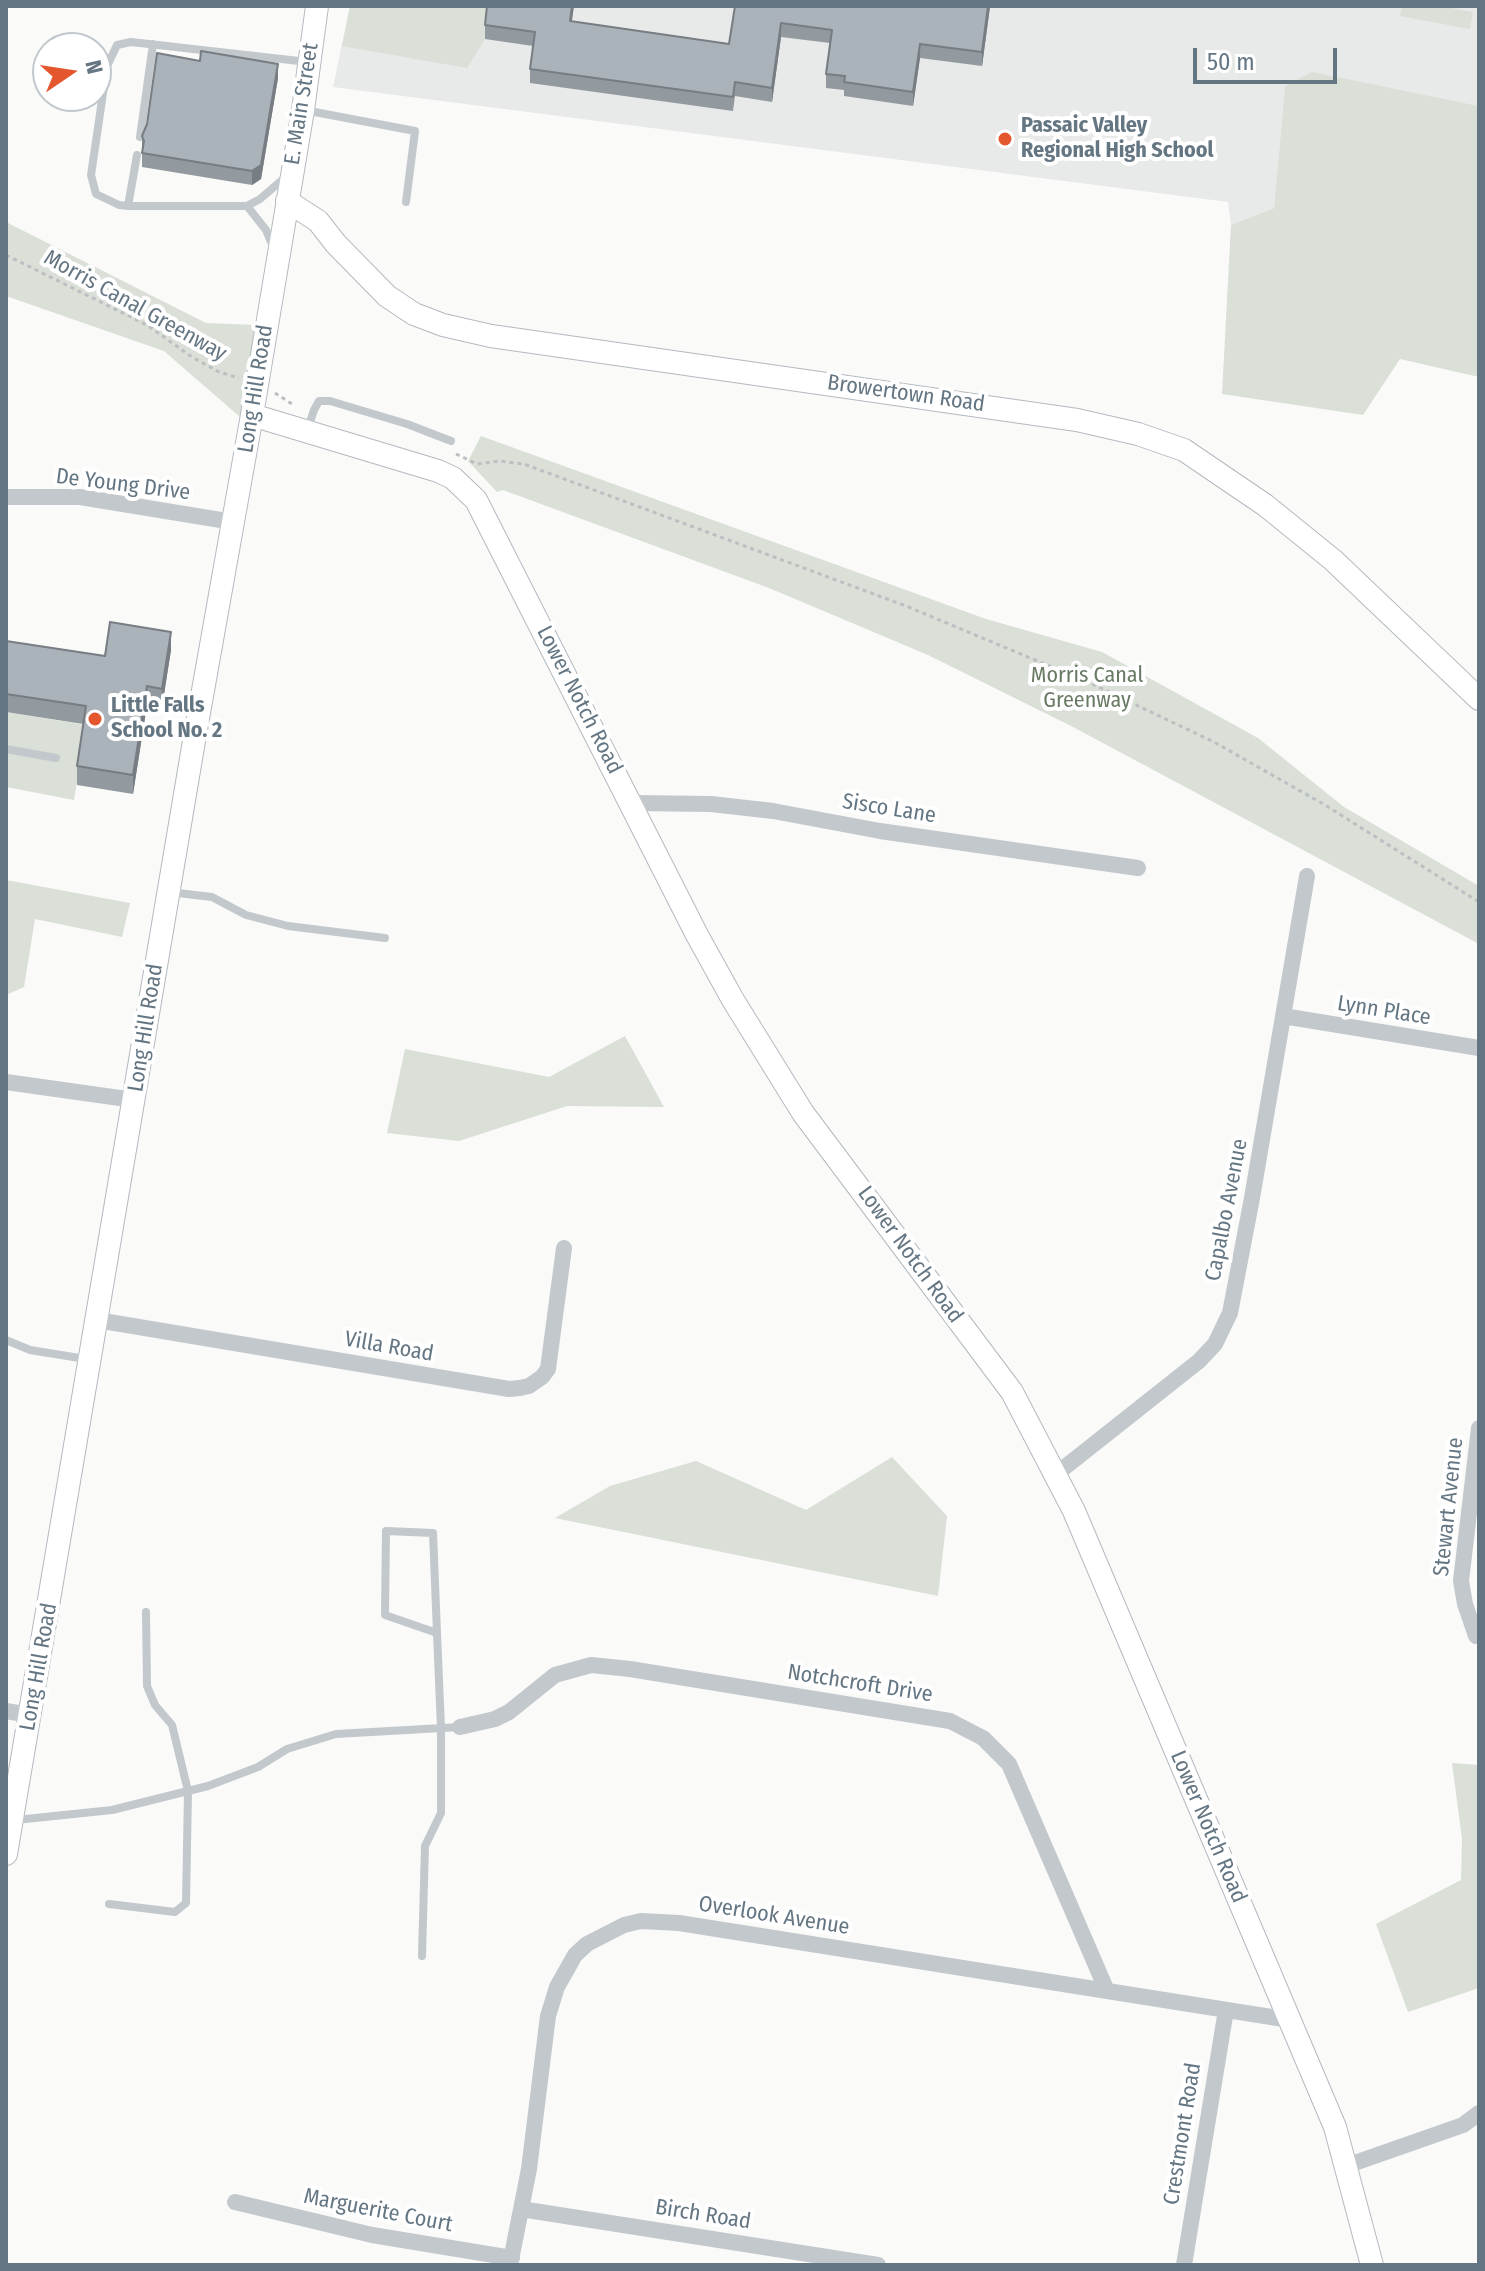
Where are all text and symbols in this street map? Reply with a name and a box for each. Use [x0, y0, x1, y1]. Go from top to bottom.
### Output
north arrow [32, 32, 112, 112]
scale bar [1197, 32, 1341, 82]
street label: E. Main Street [279, 41, 325, 167]
text: 50 m [1207, 48, 1255, 76]
text: N [79, 57, 109, 76]
place label: Passaic Valley Regional High School [1021, 113, 1213, 164]
marker: Passaic Valley Regional High School [996, 130, 1014, 148]
street label: Morris Canal Greenway [39, 245, 231, 367]
street label: Long Hill Road [233, 323, 279, 455]
street label: Browertown Road [826, 370, 986, 418]
street label: De Young Drive [54, 464, 192, 506]
street label: Lower Notch Road [530, 622, 628, 778]
park label: Morris Canal Greenway [1031, 663, 1143, 714]
place label: Little Falls School No. 2 [111, 693, 222, 744]
marker: Little Falls School No. 2 [86, 710, 104, 728]
street label: Sisco Lane [840, 789, 938, 829]
street label: Long Hill Road [123, 962, 169, 1094]
street label: Lynn Place [1335, 991, 1433, 1031]
street label: Capalbo Avenue [1200, 1137, 1254, 1283]
street label: Lower Notch Road [852, 1181, 968, 1329]
street label: Villa Road [342, 1326, 436, 1368]
street label: Stewart Avenue [1429, 1436, 1469, 1578]
street label: Long Hill Road [15, 1601, 63, 1733]
street label: Notchcroft Drive [786, 1660, 934, 1708]
street label: Lower Notch Road [1164, 1747, 1252, 1907]
street label: Overlook Avenue [697, 1891, 851, 1941]
street label: Crestmont Road [1159, 2061, 1207, 2207]
street label: Marguerite Court [301, 2184, 455, 2238]
street label: Birch Road [653, 2194, 753, 2236]

